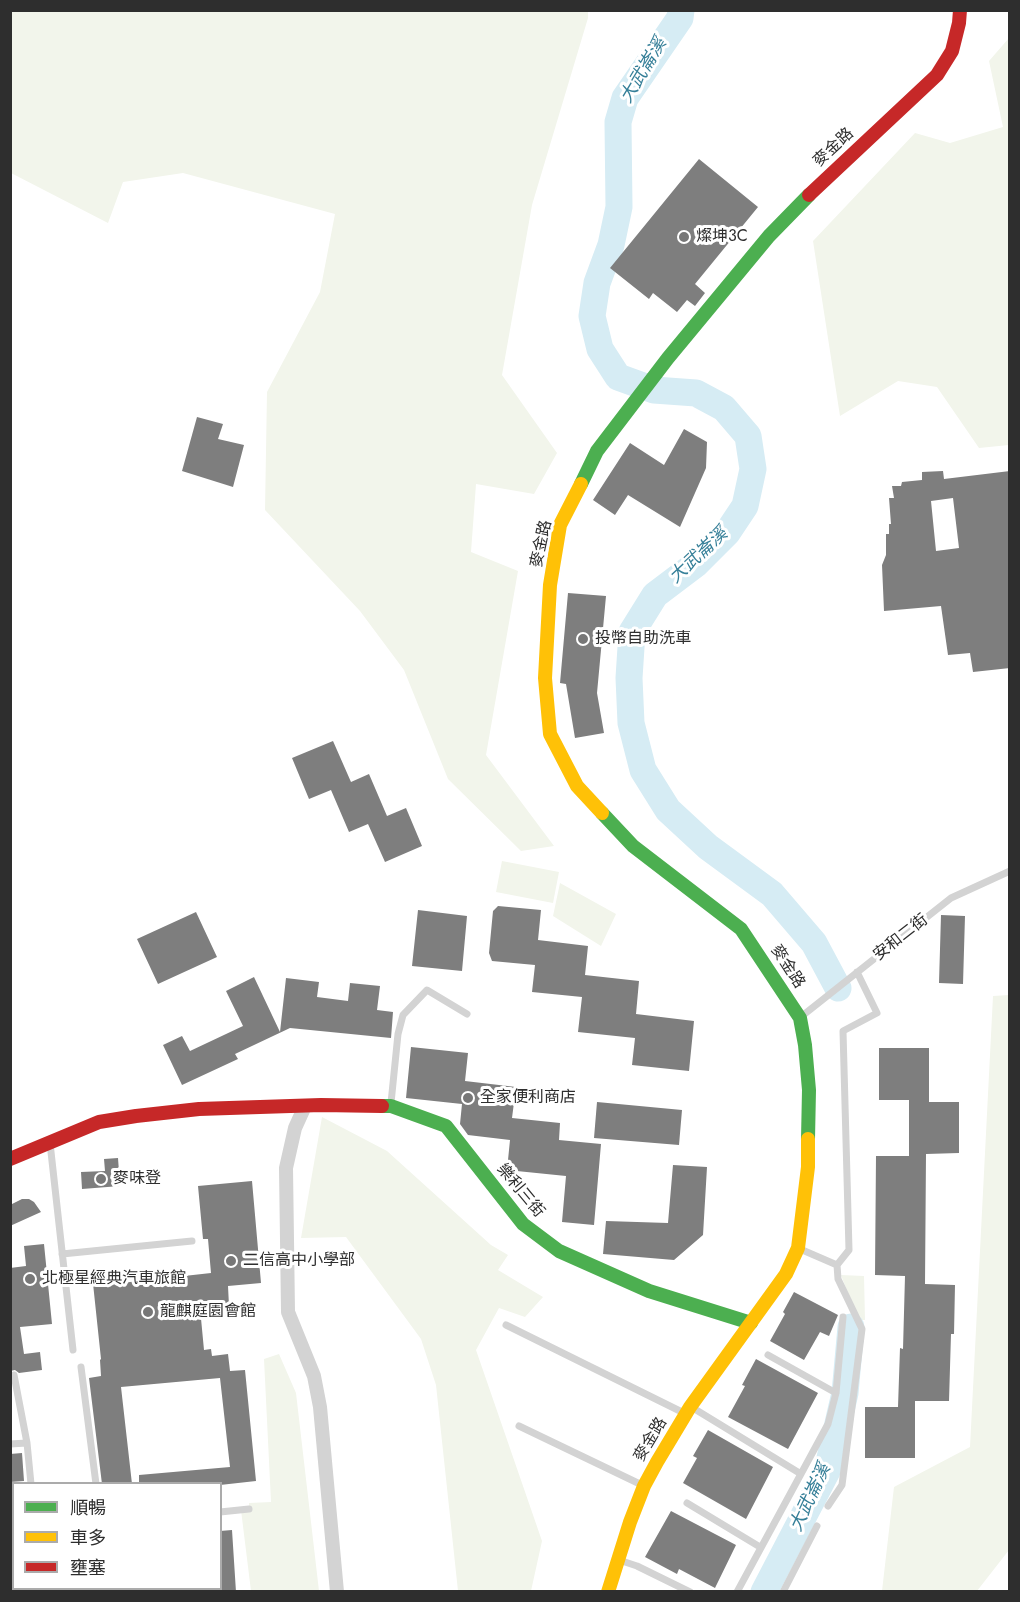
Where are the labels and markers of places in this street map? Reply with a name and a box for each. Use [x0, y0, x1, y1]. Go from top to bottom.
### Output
place label: 燦坤3C [696, 227, 748, 247]
marker: 燦坤3C [677, 230, 691, 244]
place label: 投幣自助洗車 [595, 629, 691, 649]
marker: 投幣自助洗車 [576, 632, 590, 646]
place label: 全家便利商店 [480, 1088, 576, 1108]
marker: 全家便利商店 [461, 1091, 475, 1105]
place label: 麥味登 [113, 1169, 161, 1189]
marker: 麥味登 [94, 1172, 108, 1186]
place label: 二信高中小學部 [243, 1251, 355, 1271]
marker: 二信高中小學部 [224, 1254, 238, 1268]
place label: 北極星經典汽車旅館 [42, 1269, 186, 1289]
marker: 北極星經典汽車旅館 [23, 1272, 37, 1286]
place label: 龍麒庭園會館 [160, 1302, 256, 1322]
marker: 龍麒庭園會館 [141, 1305, 155, 1319]

